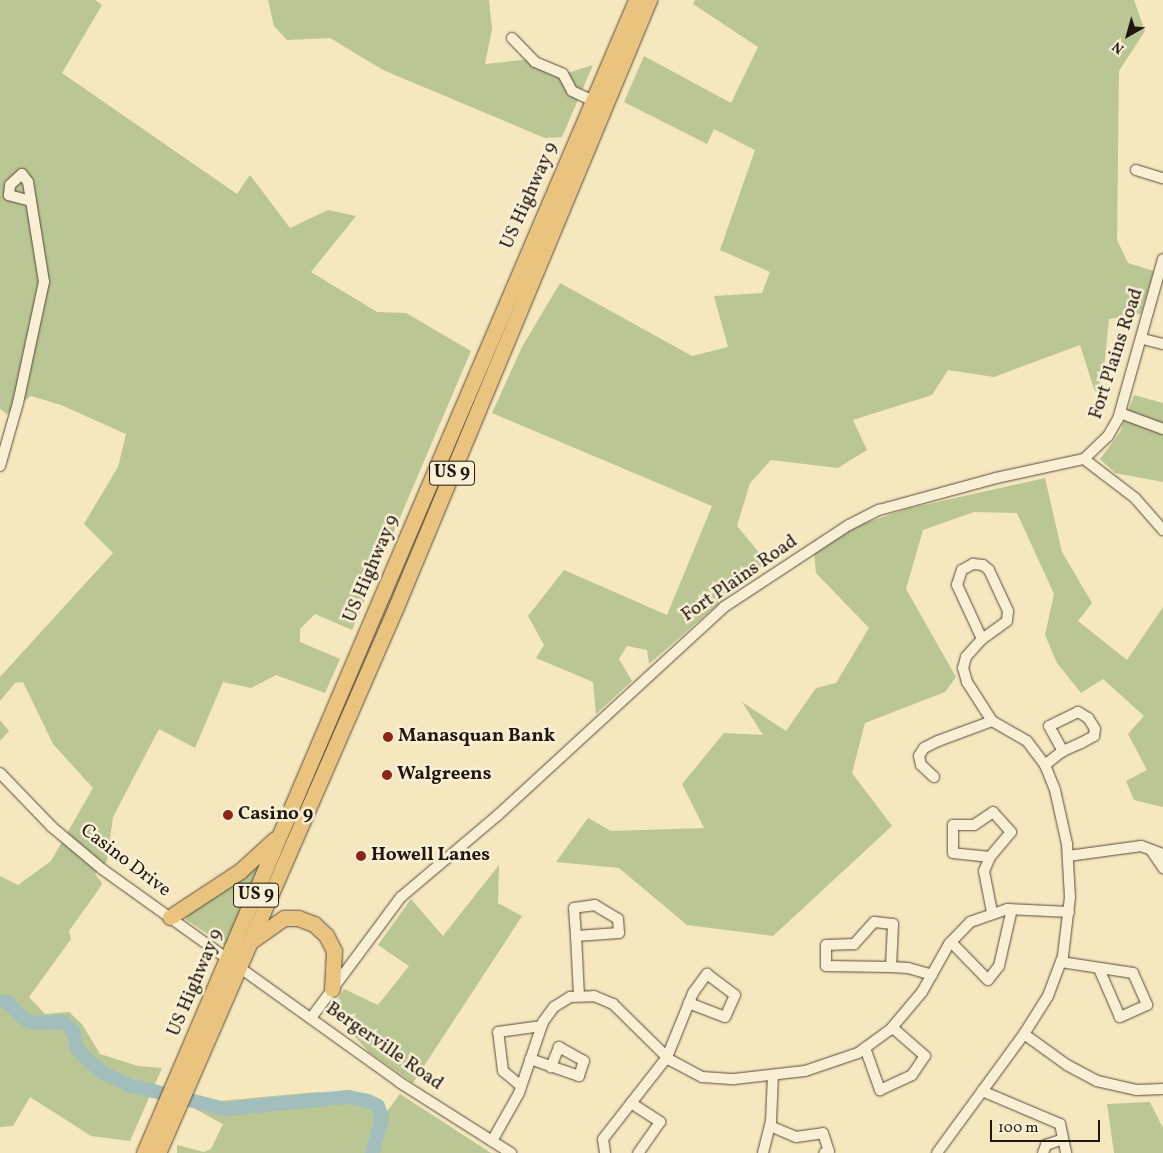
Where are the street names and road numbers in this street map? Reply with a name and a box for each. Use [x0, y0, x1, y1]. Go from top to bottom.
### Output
street label: US Highway 9 [496, 139, 564, 253]
street label: Fort Plains Road [1085, 286, 1149, 422]
road number: US 9 [428, 458, 476, 488]
street label: US Highway 9 [339, 512, 405, 626]
street label: Fort Plains Road [678, 531, 802, 627]
street label: Casino Drive [75, 820, 175, 902]
road number: US 9 [232, 880, 280, 910]
street label: US Highway 9 [163, 926, 229, 1040]
street label: Bergerville Road [321, 998, 447, 1096]

